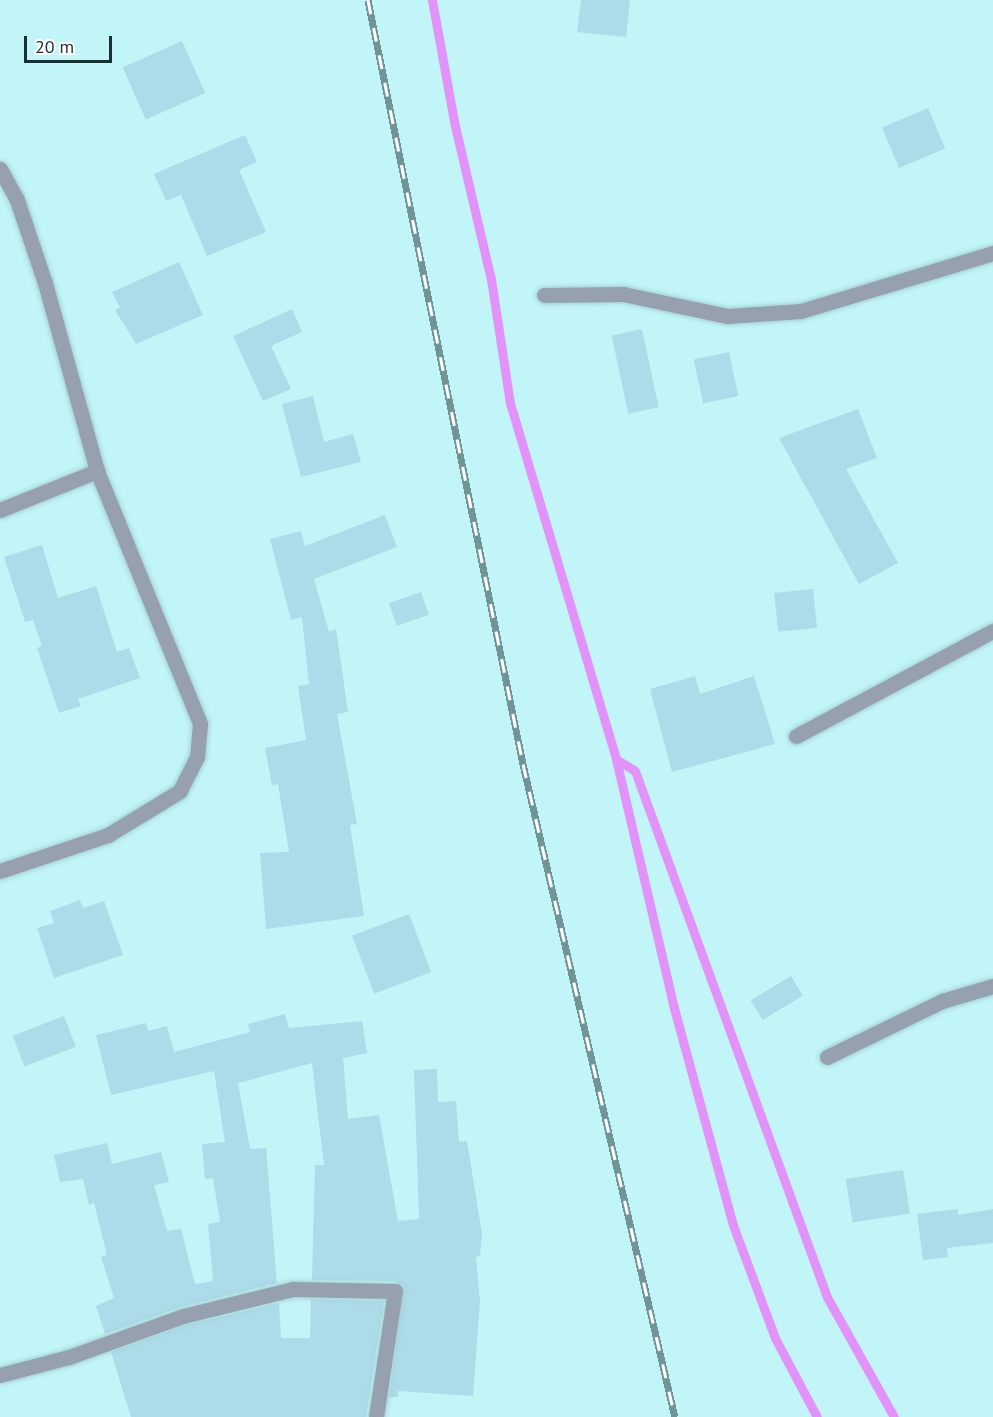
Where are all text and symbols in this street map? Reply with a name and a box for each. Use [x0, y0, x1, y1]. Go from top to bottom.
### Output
scale bar [27, 24, 116, 62]
text: 20 m [35, 35, 74, 58]

